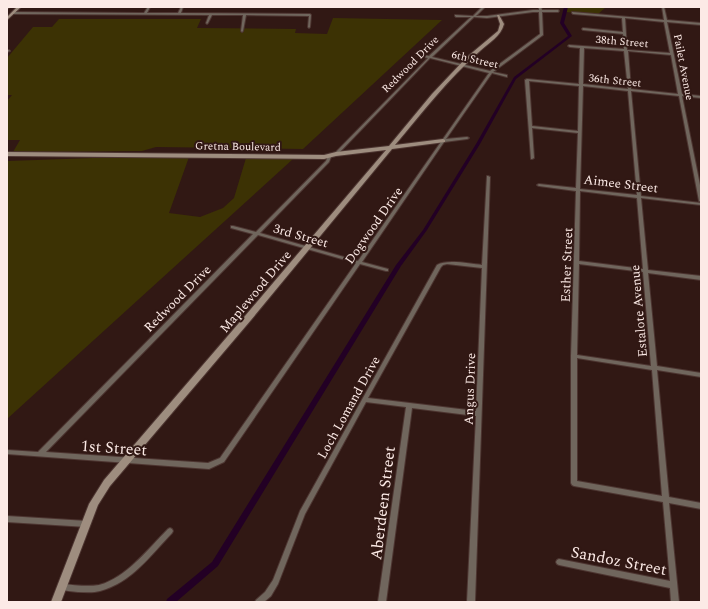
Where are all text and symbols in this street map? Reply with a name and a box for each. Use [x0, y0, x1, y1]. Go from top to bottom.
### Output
street label: 38th Street [595, 31, 649, 52]
street label: Redwood Drive [378, 32, 443, 97]
street label: Pailet Avenue [669, 33, 698, 102]
street label: 6th Street [450, 46, 500, 73]
street label: 36th Street [588, 69, 642, 92]
street label: Gretna Boulevard [195, 137, 281, 156]
street label: Aimee Street [582, 169, 660, 199]
street label: Dogwood Drive [340, 183, 408, 268]
street label: 3rd Street [271, 219, 331, 253]
street label: Esther Street [556, 227, 578, 303]
street label: Maplewood Drive [215, 246, 296, 337]
street label: Redwood Drive [139, 260, 216, 337]
street label: Estalote Avenue [625, 264, 653, 358]
street label: Loch Lomand Drive [312, 352, 385, 463]
street label: Angus Drive [459, 353, 481, 426]
street label: 1st Street [80, 434, 148, 462]
street label: Aberdeen Street [364, 444, 402, 561]
street label: Sandoz Street [569, 540, 669, 582]

